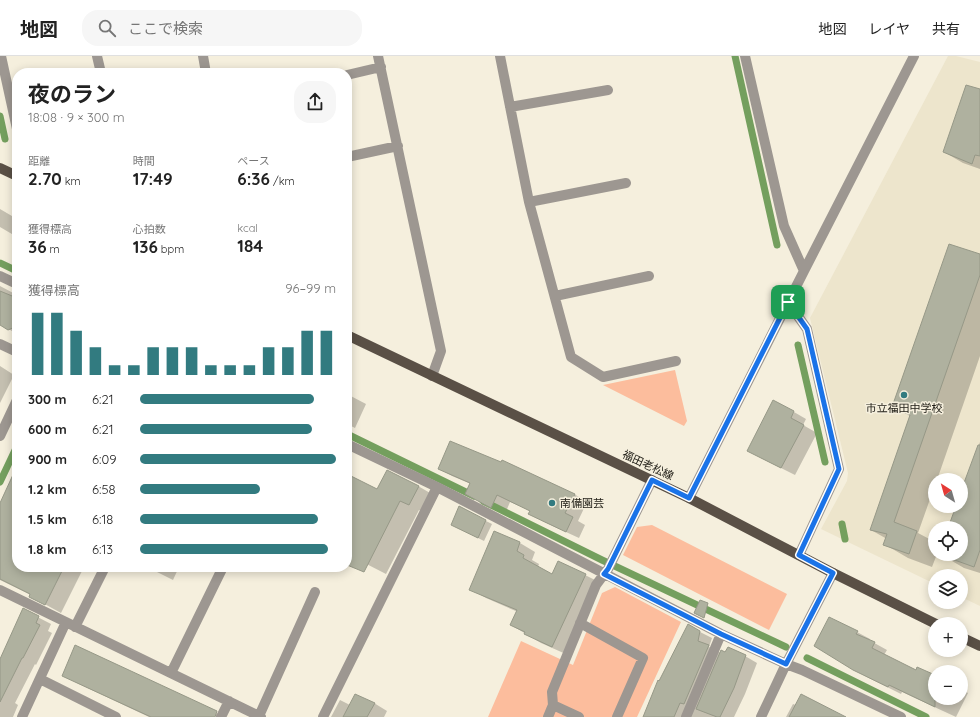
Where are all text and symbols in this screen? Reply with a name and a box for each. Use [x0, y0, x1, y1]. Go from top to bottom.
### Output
search box [82, 10, 362, 46]
text: 地図 [20, 17, 58, 41]
icon: search [96, 17, 118, 39]
text: ここで検索 [128, 19, 203, 38]
text: 地図 [818, 20, 846, 38]
text: レイヤ [868, 20, 910, 38]
text: 共有 [932, 20, 960, 38]
text: 夜のラン [28, 80, 116, 108]
button: share [294, 81, 336, 123]
text: 18:08 · 9 × 300 m [28, 109, 125, 125]
text: 距離 [28, 154, 50, 168]
text: 時間 [133, 154, 155, 168]
text: ペース [237, 154, 270, 168]
text: 2.70 [28, 168, 62, 189]
text: 17:49 [133, 168, 173, 189]
text: 6:36 [237, 168, 270, 189]
text: km [62, 174, 81, 188]
text: /km [270, 174, 295, 188]
text: kcal [237, 221, 258, 235]
text: 獲得標高 [28, 222, 72, 236]
text: 心拍数 [133, 222, 166, 236]
text: 184 [237, 235, 263, 256]
text: 36 [28, 236, 47, 257]
text: 136 [133, 236, 158, 257]
text: m [47, 242, 60, 256]
text: bpm [158, 242, 184, 256]
text: 96–99 m [285, 280, 336, 296]
text: 獲得標高 [28, 282, 80, 298]
pin [771, 285, 805, 319]
icon: arrive [777, 291, 799, 313]
marker: 市立福田中学校 [899, 390, 909, 400]
text: 300 m [28, 391, 67, 407]
text: 6:21 [92, 391, 113, 407]
place label: 市立福田中学校 [866, 401, 943, 415]
text: 600 m [28, 421, 67, 437]
text: 6:21 [92, 421, 113, 437]
street label: 福田老松線 [620, 447, 676, 483]
text: 900 m [28, 451, 67, 467]
text: 6:09 [92, 451, 116, 467]
north arrow [928, 473, 968, 513]
map controls [928, 473, 968, 705]
text: 1.2 km [28, 481, 67, 497]
text: 6:58 [92, 481, 116, 497]
place label: 南備園芸 [560, 496, 604, 510]
marker: 南備園芸 [547, 498, 557, 508]
text: 1.5 km [28, 511, 67, 527]
text: 6:18 [92, 511, 113, 527]
button: locate [928, 521, 968, 561]
text: 1.8 km [28, 541, 66, 557]
text: 6:13 [92, 541, 113, 557]
button: layers [928, 569, 968, 609]
button: + [928, 617, 968, 657]
button: − [928, 665, 968, 705]

